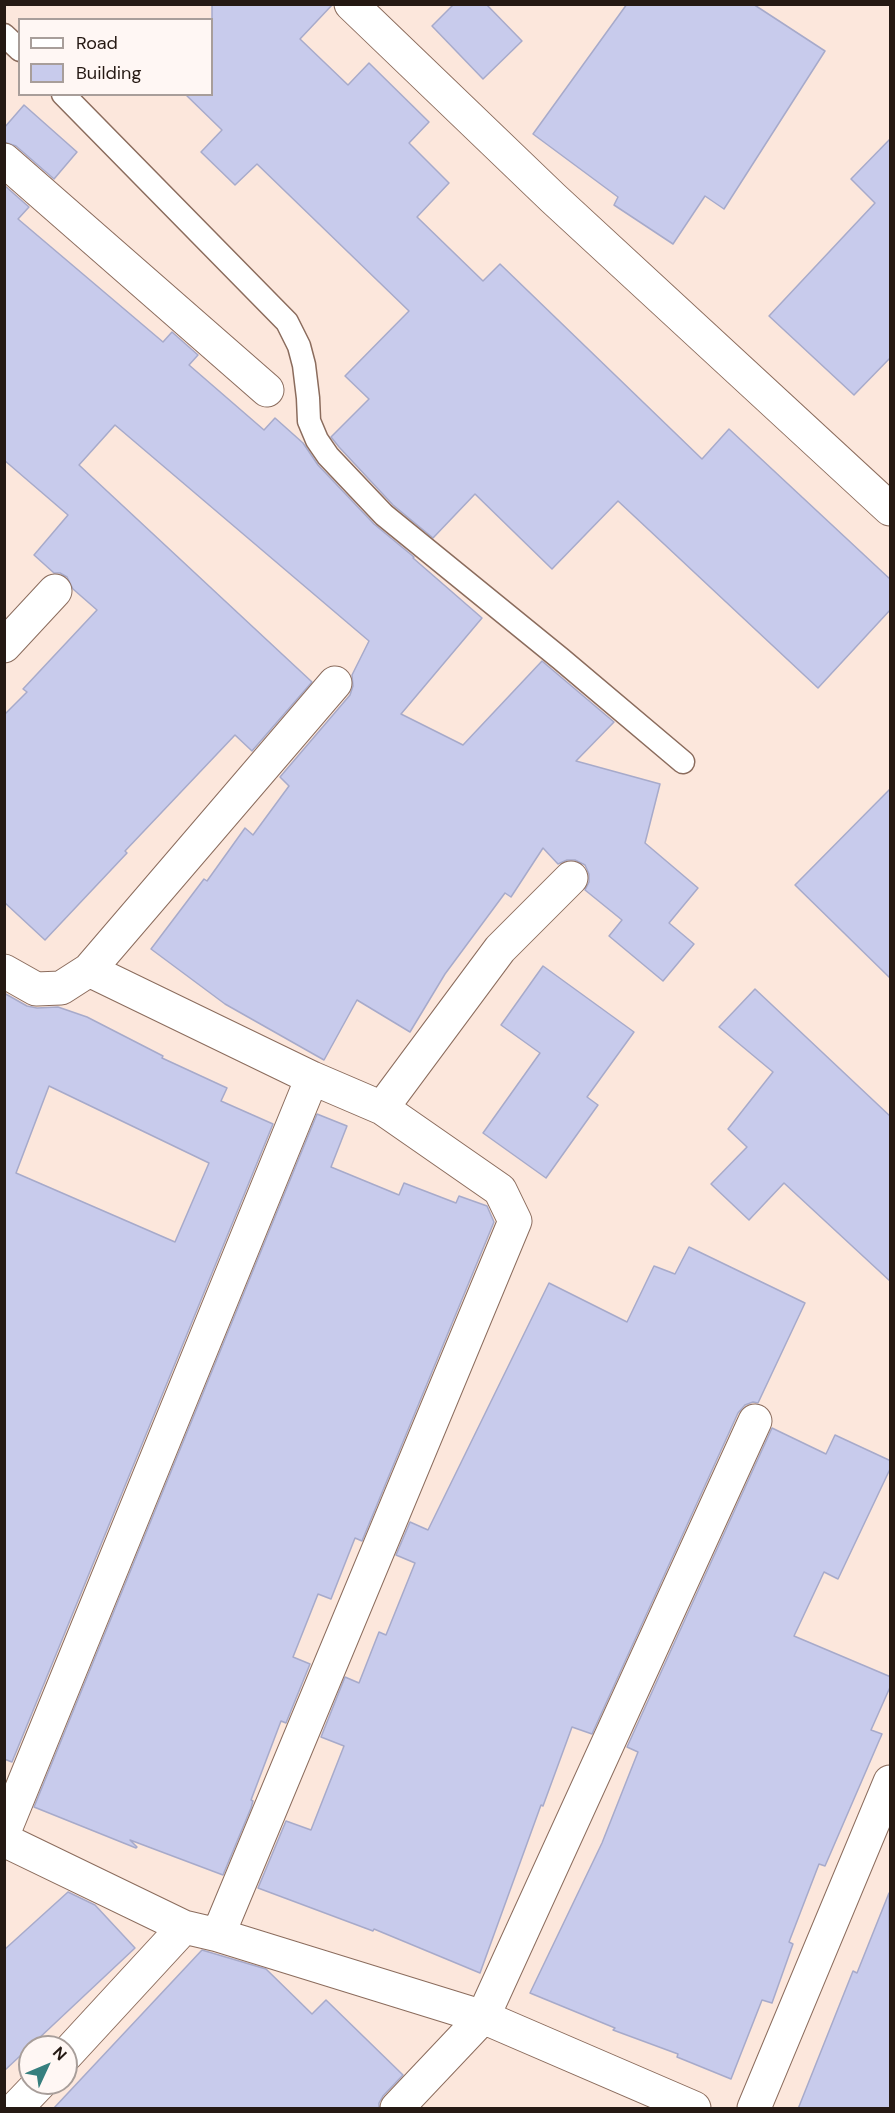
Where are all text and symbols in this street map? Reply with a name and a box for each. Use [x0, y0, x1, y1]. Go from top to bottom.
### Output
legend [18, 18, 213, 96]
text: Road [76, 31, 118, 55]
text: Building [76, 61, 141, 85]
north arrow [18, 2035, 78, 2095]
text: N [48, 2042, 71, 2065]

